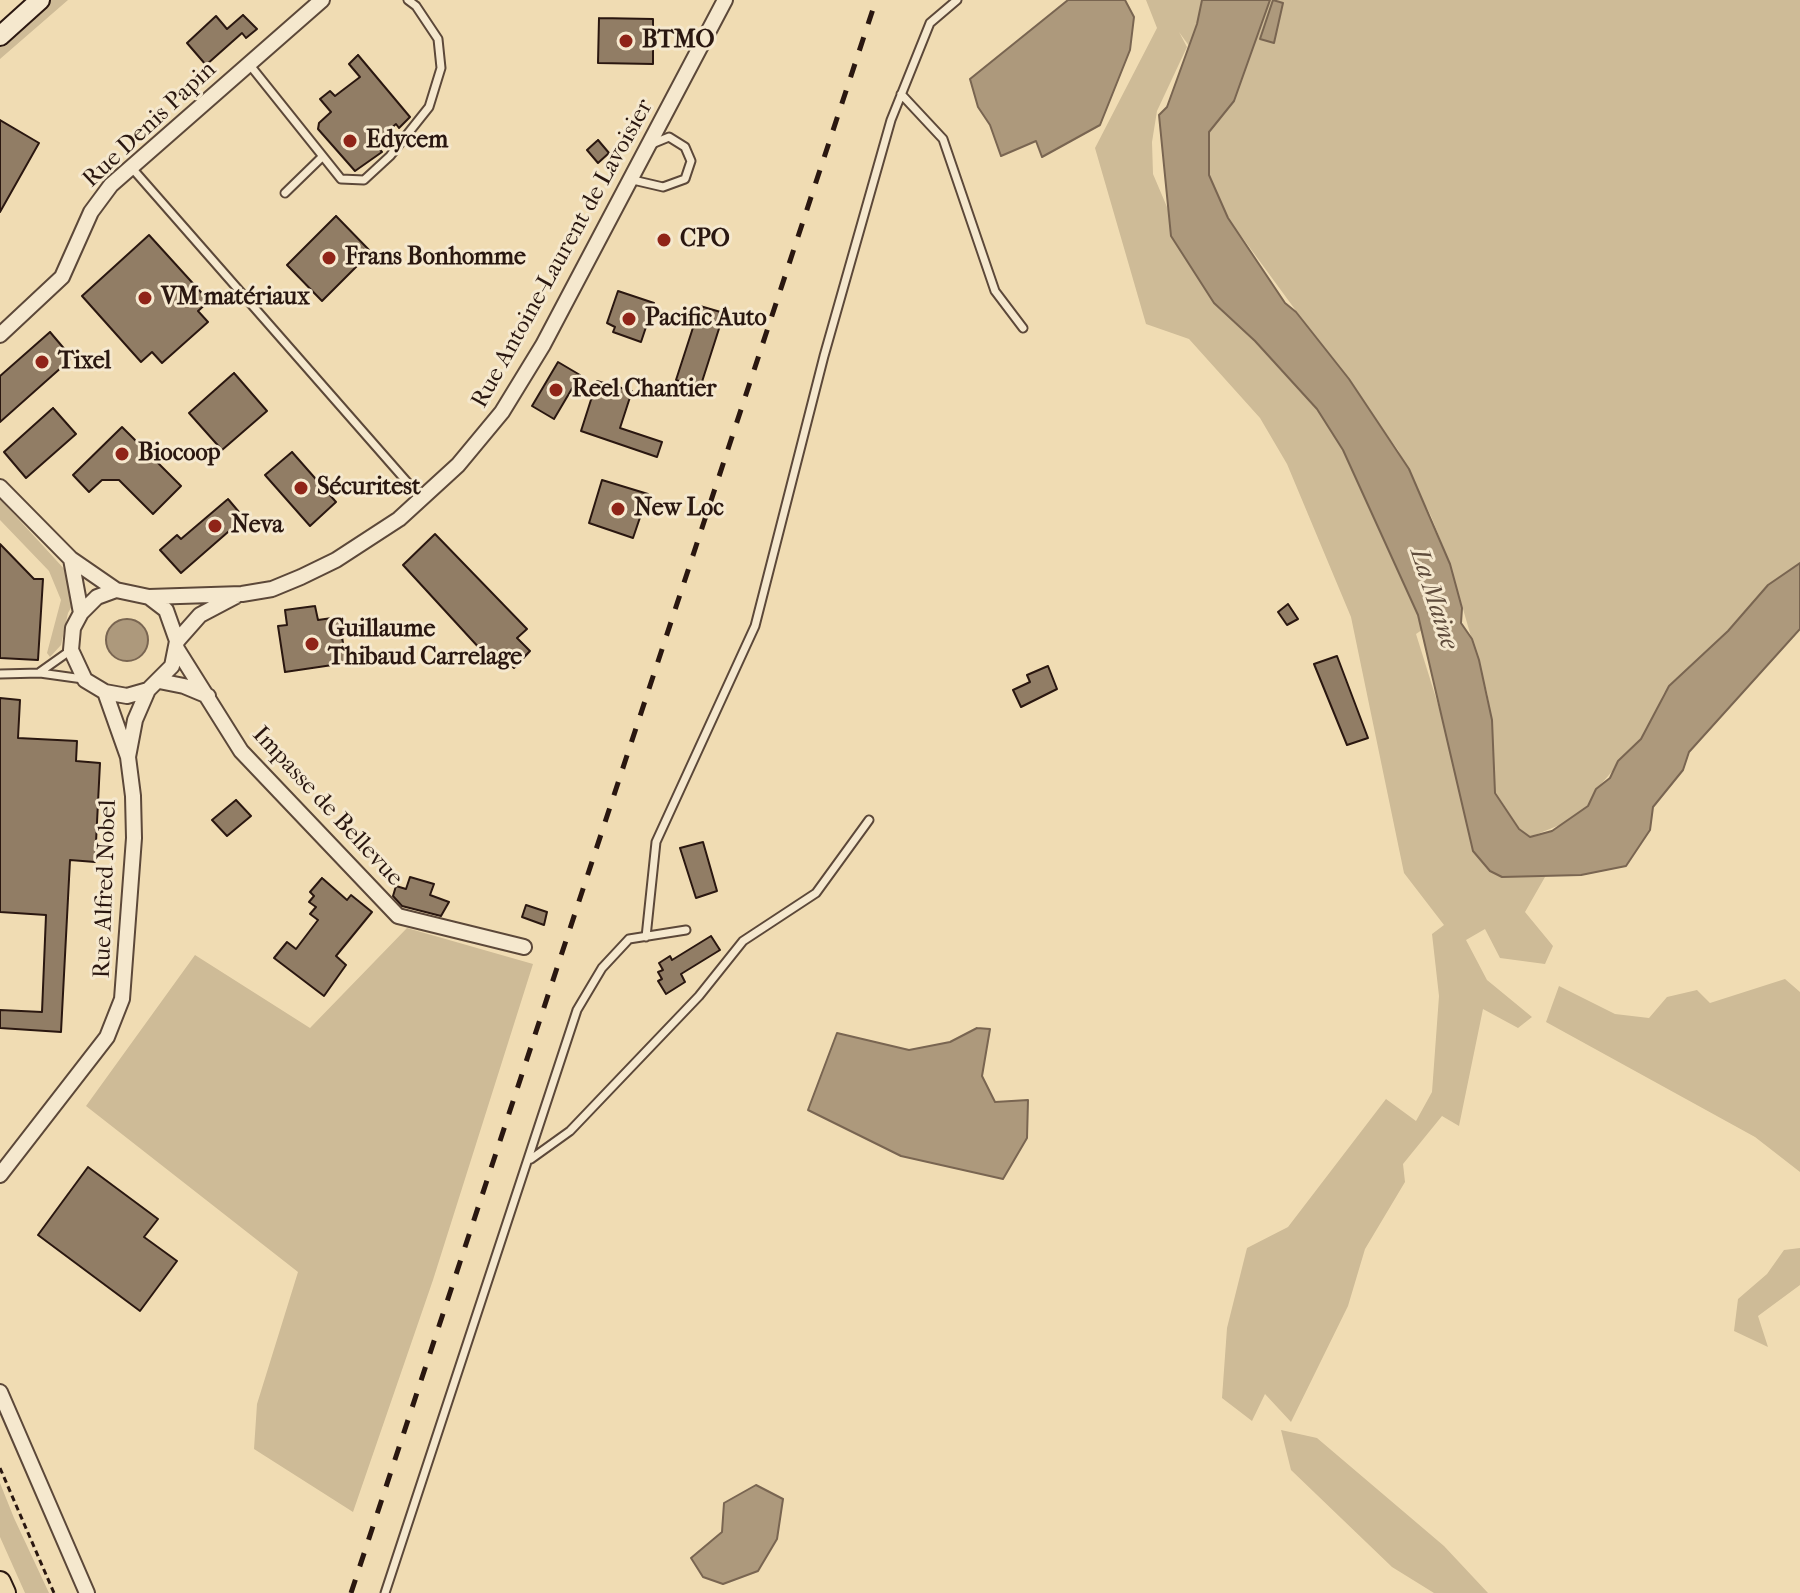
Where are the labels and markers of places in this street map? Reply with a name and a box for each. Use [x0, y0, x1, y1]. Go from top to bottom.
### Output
place label: BTMO [642, 27, 714, 55]
marker: BTMO [617, 32, 635, 50]
place label: Edycem [366, 127, 448, 155]
marker: Edycem [341, 132, 359, 150]
place label: CPO [680, 226, 730, 254]
marker: CPO [655, 231, 673, 249]
place label: Frans Bonhomme [345, 244, 526, 272]
marker: Frans Bonhomme [320, 249, 338, 267]
place label: VM matériaux [161, 284, 310, 312]
marker: VM matériaux [136, 289, 154, 307]
place label: Pacific Auto [645, 305, 767, 333]
marker: Pacific Auto [620, 310, 638, 328]
place label: Tixel [58, 348, 111, 376]
marker: Tixel [33, 353, 51, 371]
place label: Reel Chantier [572, 376, 717, 404]
marker: Reel Chantier [547, 381, 565, 399]
place label: Biocoop [138, 440, 221, 468]
marker: Biocoop [113, 445, 131, 463]
place label: Sécuritest [317, 474, 420, 502]
marker: Sécuritest [292, 479, 310, 497]
place label: New Loc [634, 495, 724, 523]
marker: New Loc [609, 500, 627, 518]
place label: Neva [231, 512, 283, 540]
marker: Neva [206, 517, 224, 535]
place label: Guillaume Thibaud Carrelage [328, 616, 522, 672]
marker: Guillaume Thibaud Carrelage [303, 635, 321, 653]

